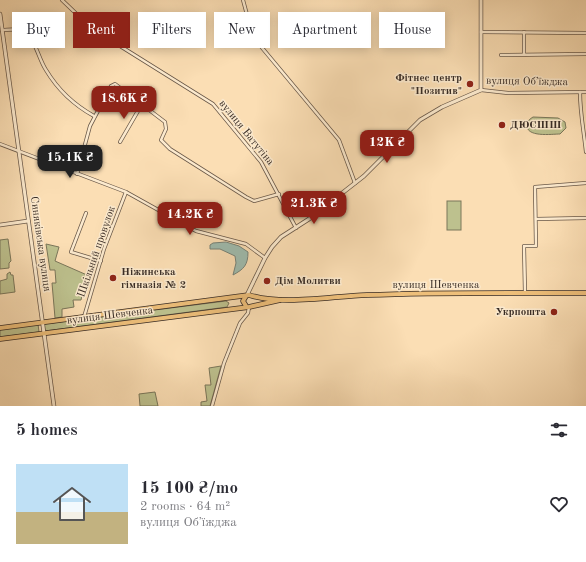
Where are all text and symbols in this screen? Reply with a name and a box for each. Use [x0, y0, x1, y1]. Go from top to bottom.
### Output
chip: Buy [12, 12, 65, 48]
chip: Rent [73, 12, 130, 48]
chip: Filters [138, 12, 206, 48]
chip: New [214, 12, 270, 48]
chip: Apartment [278, 12, 371, 48]
chip: House [379, 12, 445, 48]
place label: Фітнес центр "Позитив" [395, 73, 462, 97]
street label: вулиця Обʼїжджа [486, 76, 569, 88]
marker: Фітнес центр "Позитив" [465, 79, 475, 89]
pin: 18.6K ₴ [87, 86, 161, 120]
text: 18.6K ₴ [100, 92, 148, 105]
street label: вулиця Ватутіна [216, 98, 276, 168]
marker: ДЮСШШ [497, 120, 507, 130]
place label: ДЮСШШ [510, 120, 562, 131]
pin: 12K ₴ [359, 130, 415, 164]
text: 12K ₴ [369, 136, 405, 149]
pin: 15.1K ₴ [33, 145, 107, 179]
text: 15.1K ₴ [46, 151, 94, 164]
pin: 21.3K ₴ [277, 191, 351, 225]
street label: Синяківська вулиця [28, 196, 52, 293]
text: 21.3K ₴ [290, 197, 338, 210]
pin: 14.2K ₴ [153, 202, 227, 236]
street label: Шкільний провулок [76, 204, 118, 299]
text: 14.2K ₴ [166, 208, 214, 221]
place label: Ніжинська гімназія № 2 [121, 267, 186, 291]
marker: Ніжинська гімназія № 2 [108, 273, 118, 283]
marker: Дім Молитви [262, 276, 272, 286]
place label: Дім Молитви [275, 276, 341, 287]
street label: вулиця Шевченка [393, 280, 480, 291]
street label: вулиця Шевченка [66, 305, 154, 327]
place label: Укрпошта [495, 307, 546, 318]
marker: Укрпошта [549, 307, 559, 317]
icon: filters [548, 419, 570, 441]
text: 5 homes [16, 422, 78, 439]
icon: home [48, 480, 96, 528]
text: 15 100 ₴/mo [140, 480, 238, 497]
icon: heart [548, 493, 570, 515]
text: 2 rooms · 64 m² [140, 500, 230, 513]
text: вулиця Обʼїжджа [140, 516, 237, 529]

